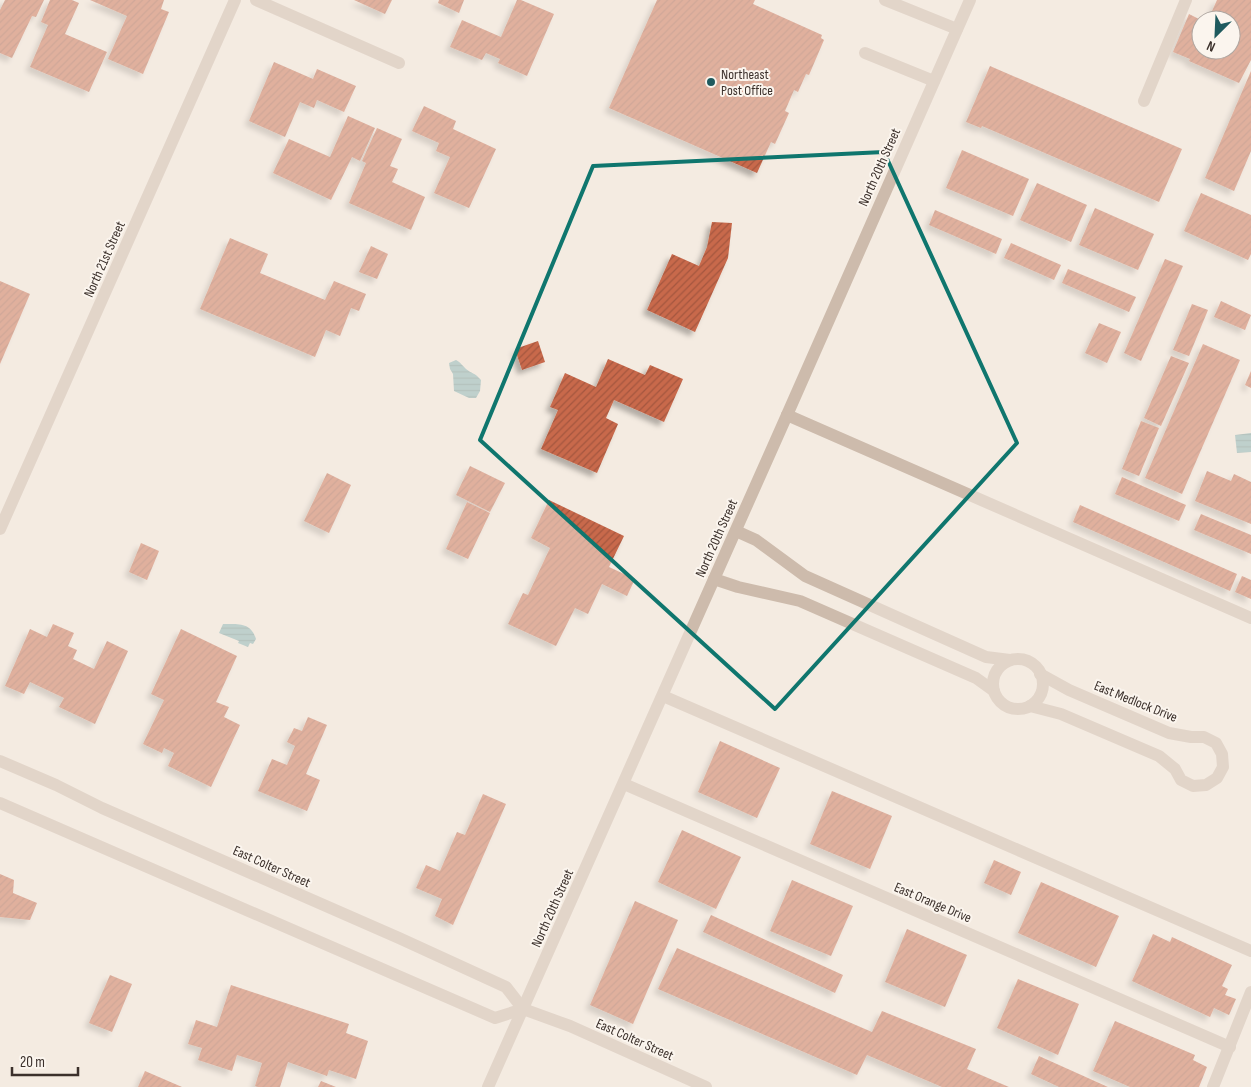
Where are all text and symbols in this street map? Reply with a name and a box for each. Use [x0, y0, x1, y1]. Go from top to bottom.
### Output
north arrow [1191, 10, 1241, 60]
text: N [1204, 37, 1218, 56]
place label: Northeast Post Office [721, 66, 773, 99]
marker: Northeast Post Office [705, 76, 717, 88]
street label: North 20th Street [855, 126, 904, 209]
street label: North 21st Street [80, 219, 129, 300]
street label: North 20th Street [692, 497, 741, 580]
street label: East Medlock Drive [1092, 677, 1180, 726]
street label: East Colter Street [230, 842, 313, 891]
street label: North 20th Street [528, 867, 577, 950]
street label: East Orange Drive [892, 879, 974, 926]
street label: East Colter Street [593, 1015, 676, 1064]
scale bar [12, 1044, 79, 1076]
text: 20 m [20, 1053, 45, 1072]

